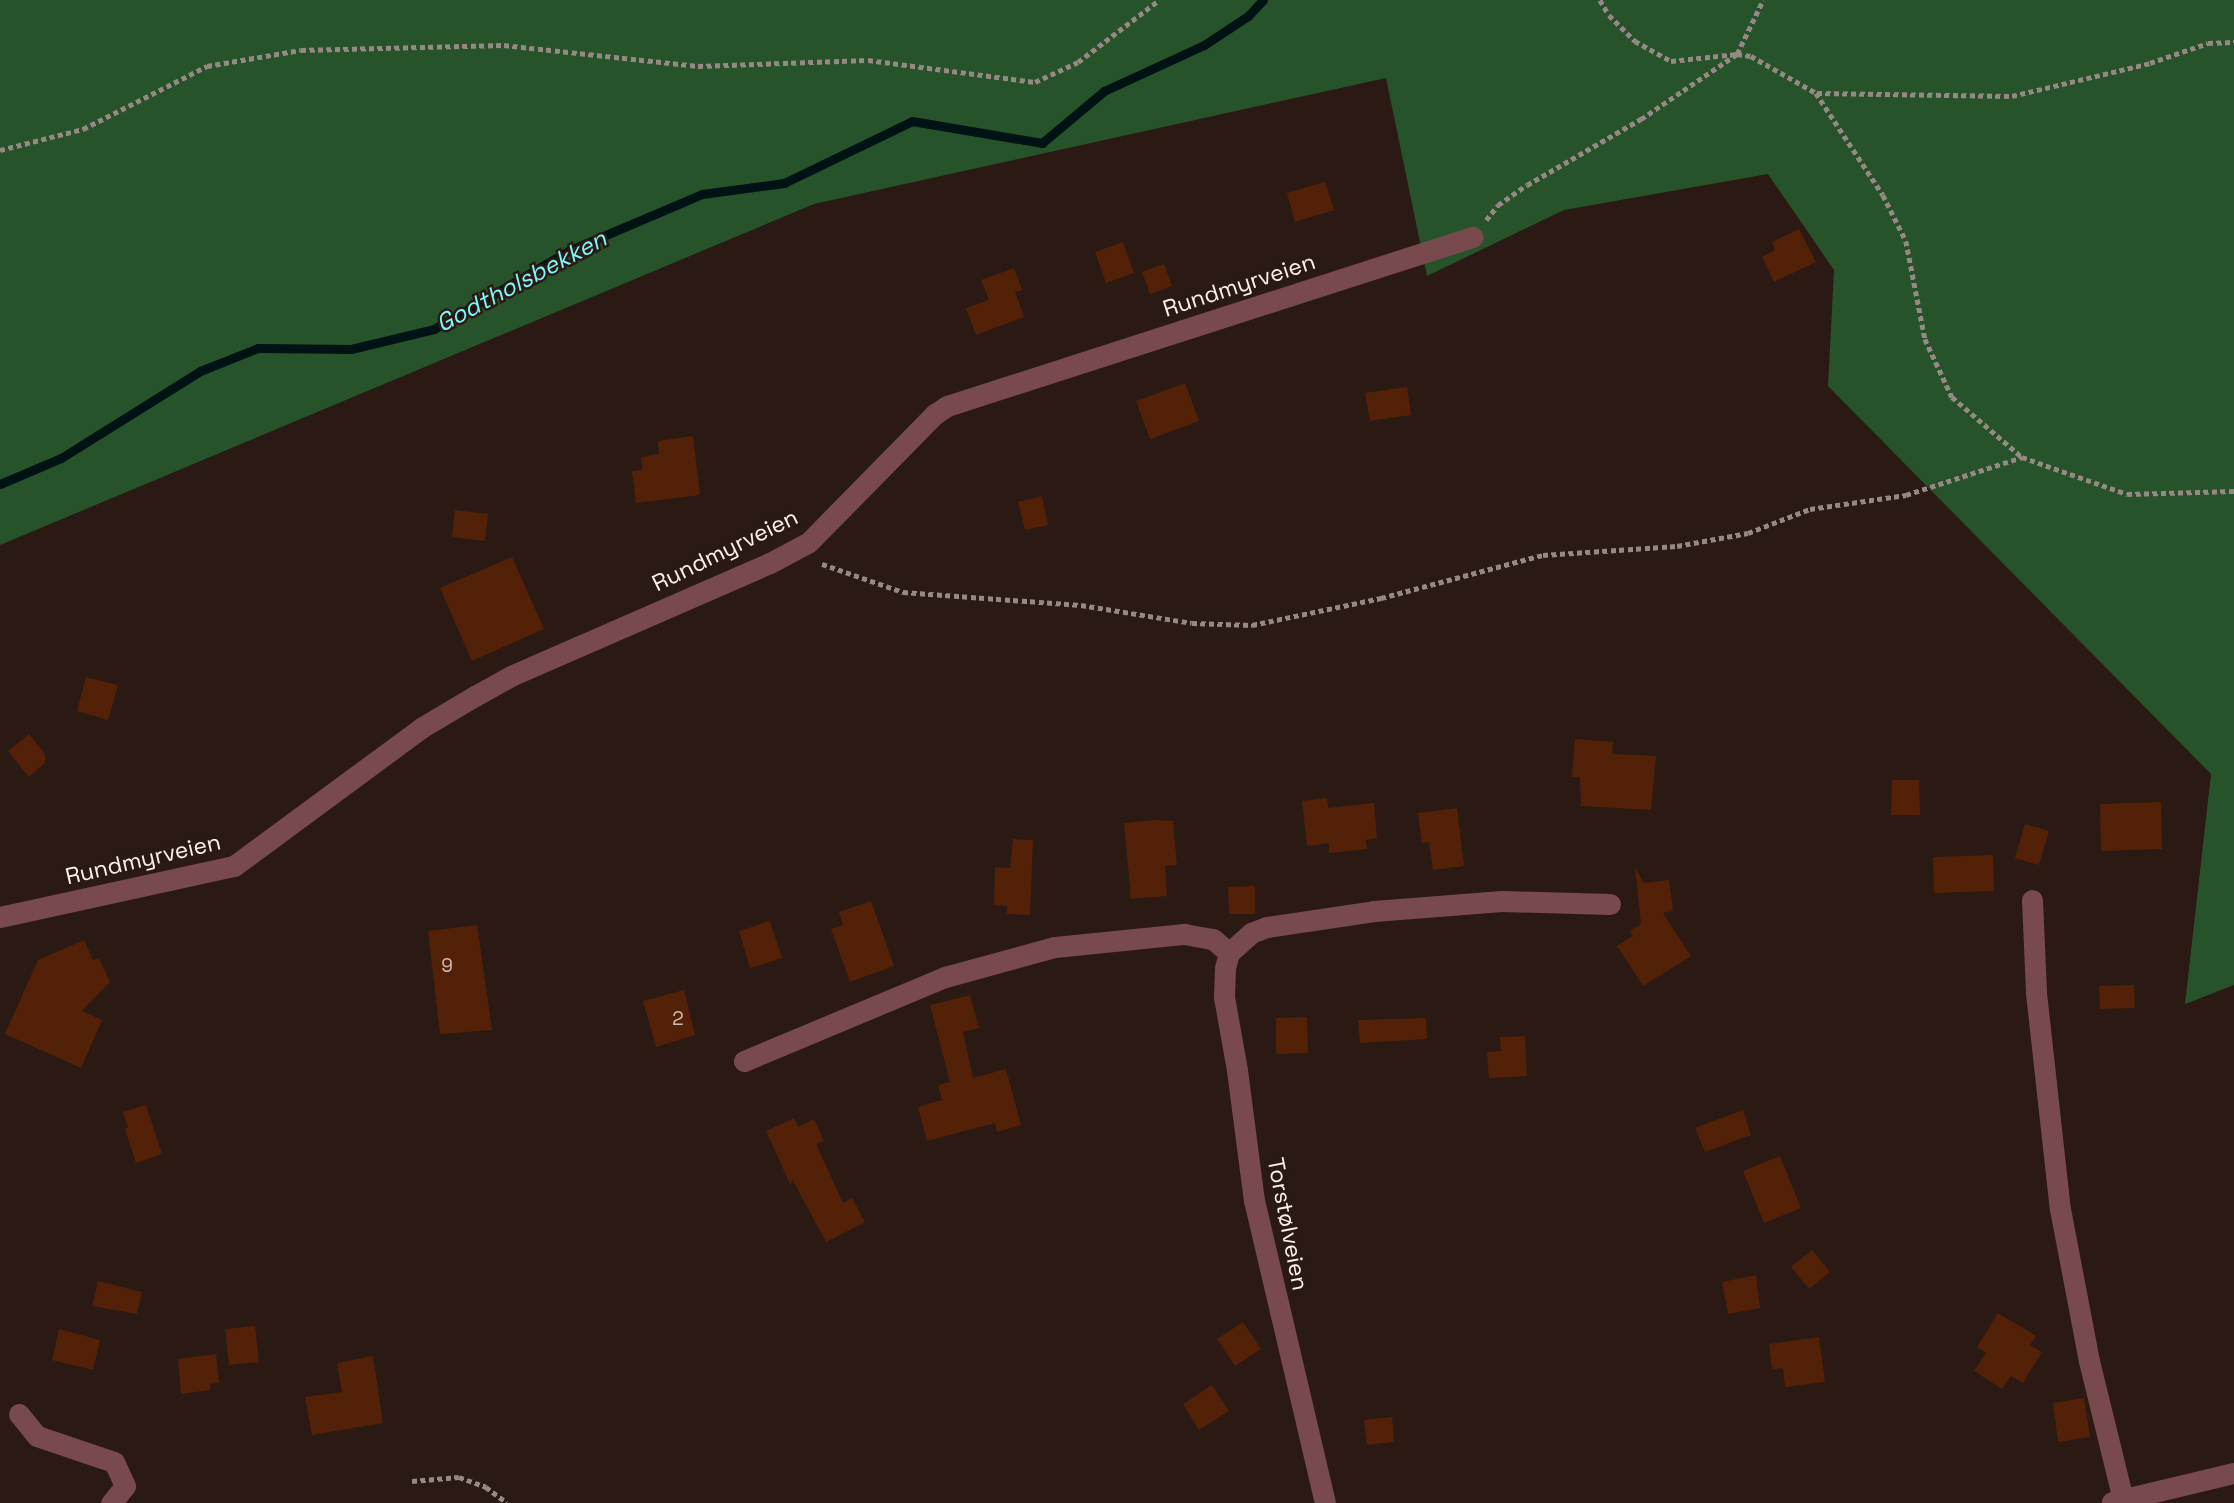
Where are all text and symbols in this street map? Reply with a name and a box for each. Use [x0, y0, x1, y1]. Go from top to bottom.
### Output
water label: Godtholsbekken [431, 224, 611, 338]
street label: Rundmyrveien [1159, 247, 1319, 323]
street label: Rundmyrveien [648, 503, 802, 597]
street label: Rundmyrveien [63, 828, 223, 890]
house number: 9 [441, 955, 453, 977]
house number: 2 [672, 1008, 684, 1030]
street label: Torstølveien [1262, 1155, 1314, 1293]

